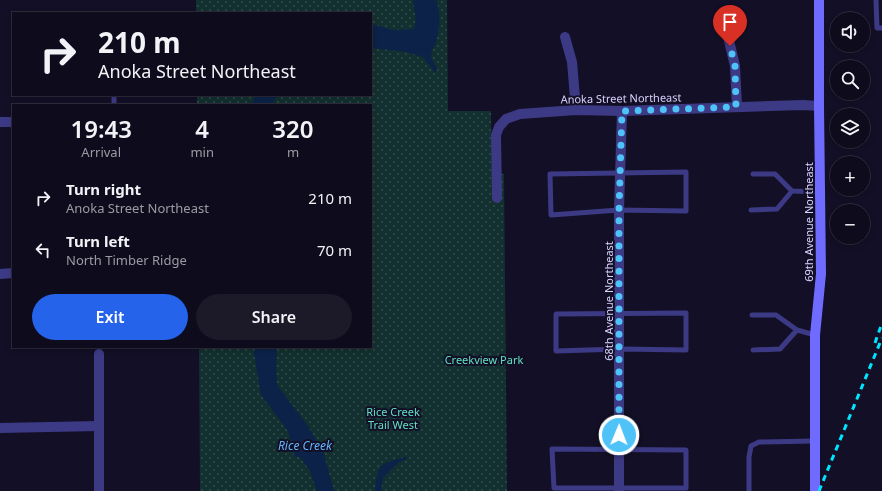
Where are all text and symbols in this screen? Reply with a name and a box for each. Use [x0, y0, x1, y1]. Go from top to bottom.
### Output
pin [713, 5, 747, 46]
icon: arrive [719, 11, 741, 33]
map controls [830, 12, 870, 244]
button: sound [830, 12, 870, 52]
text: 210 m [98, 23, 181, 61]
icon: right [32, 28, 84, 80]
text: Anoka Street Northeast [98, 59, 296, 83]
button: search [830, 60, 870, 100]
street label: Anoka Street Northeast [560, 89, 682, 107]
button: layers [830, 108, 870, 148]
text: 19:43 [70, 112, 132, 145]
text: 4 [195, 112, 209, 145]
text: 320 [272, 112, 314, 145]
text: Arrival [81, 143, 121, 161]
text: min [190, 143, 214, 161]
text: m [287, 143, 299, 161]
button: + [830, 156, 870, 196]
street label: 69th Avenue Northeast [801, 162, 816, 282]
text: Turn right [66, 179, 141, 199]
icon: right [32, 187, 54, 209]
text: 210 m [308, 188, 352, 208]
text: Anoka Street Northeast [66, 199, 209, 217]
button: − [830, 204, 870, 244]
text: Turn left [66, 231, 130, 251]
icon: left [32, 239, 54, 261]
text: 70 m [317, 240, 352, 260]
street label: 68th Avenue Northeast [601, 241, 616, 361]
text: North Timber Ridge [66, 251, 187, 269]
button: Exit [32, 294, 188, 340]
button: Share [196, 294, 352, 340]
park label: Creekview Park [445, 352, 523, 367]
park label: Rice Creek Trail West [366, 404, 420, 432]
position arrow [598, 414, 640, 456]
water label: Rice Creek [278, 437, 333, 454]

